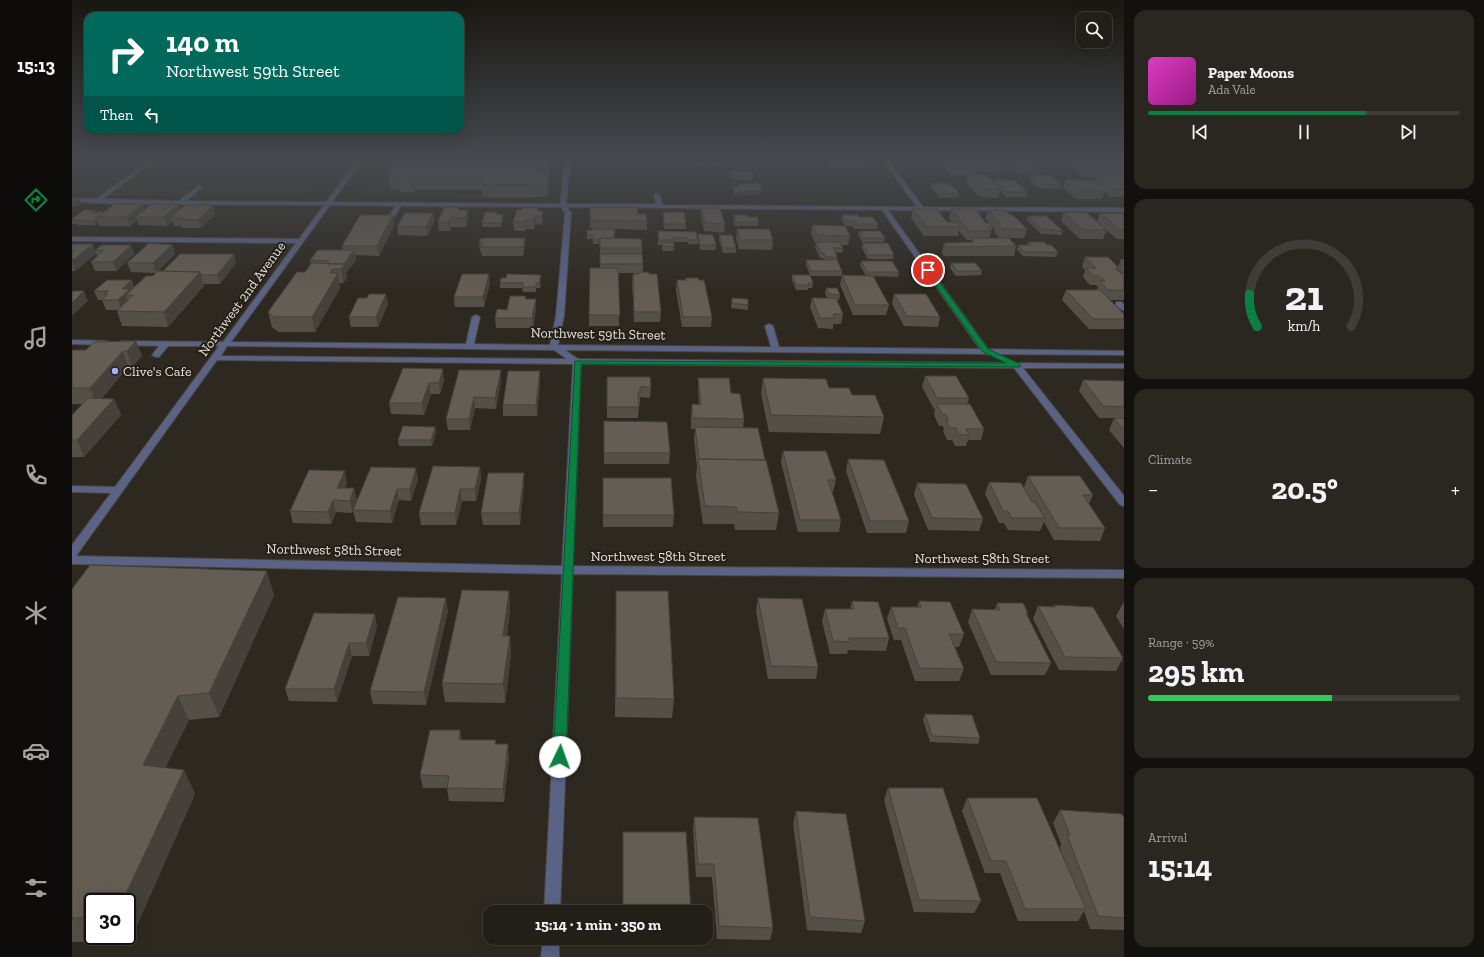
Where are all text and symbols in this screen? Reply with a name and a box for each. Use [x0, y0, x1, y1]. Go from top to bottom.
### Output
map controls [1076, 12, 1112, 48]
button: search [1076, 12, 1112, 48]
text: 140 m [166, 26, 239, 59]
icon: right [100, 28, 152, 80]
text: 15:13 [17, 55, 55, 77]
text: Northwest 59th Street [166, 60, 340, 82]
text: Paper Moons [1208, 64, 1294, 82]
text: Ada Vale [1208, 82, 1256, 97]
icon: left [141, 104, 163, 126]
text: Then [100, 106, 133, 124]
icon: previous [1189, 121, 1211, 143]
icon: pause [1293, 121, 1315, 143]
icon: next [1397, 121, 1419, 143]
icon: directions [22, 186, 50, 214]
street label: Northwest 2nd Avenue [195, 238, 290, 360]
pin [911, 253, 945, 287]
icon: arrive [917, 259, 939, 281]
text: 21 [1284, 271, 1324, 321]
text: km/h [1288, 318, 1320, 335]
icon: music [22, 324, 50, 352]
street label: Northwest 59th Street [530, 324, 666, 344]
place label: Clive's Cafe [123, 363, 192, 380]
marker: Clive's Cafe [110, 366, 120, 376]
text: Climate [1148, 452, 1192, 467]
icon: phone [22, 461, 50, 489]
text: 20.5° [1271, 471, 1338, 507]
text: − [1148, 476, 1158, 503]
text: + [1451, 476, 1460, 503]
street label: Northwest 58th Street [266, 540, 403, 560]
street label: Northwest 58th Street [590, 548, 726, 565]
street label: Northwest 58th Street [914, 550, 1050, 567]
icon: climate [22, 599, 50, 627]
text: Range · 59% [1148, 635, 1214, 650]
text: 295 km [1148, 654, 1244, 690]
position arrow [539, 736, 581, 778]
icon: car [22, 737, 50, 765]
text: Arrival [1148, 830, 1187, 845]
text: 15:14 [1148, 849, 1212, 885]
icon: filters [22, 874, 50, 902]
speed limit sign: 30 [84, 893, 136, 945]
text: 15:14 · 1 min · 350 m [535, 916, 661, 934]

